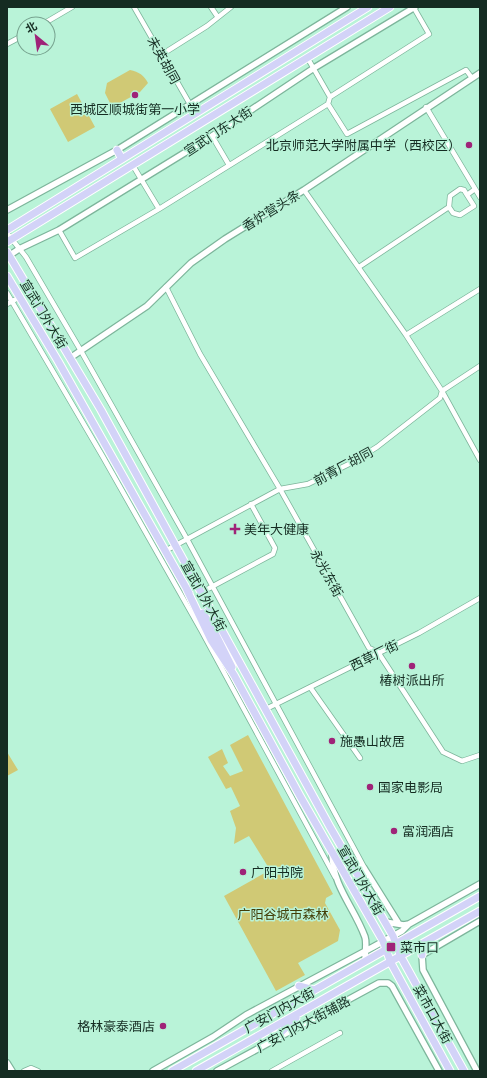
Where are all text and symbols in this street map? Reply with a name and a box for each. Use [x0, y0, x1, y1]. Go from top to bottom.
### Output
north arrow [16, 16, 56, 56]
text: 北 [23, 18, 39, 36]
street label: 未英胡同 [144, 33, 184, 87]
marker: 西城区顺城街第一小学 [130, 90, 140, 100]
place label: 西城区顺城街第一小学 [70, 101, 200, 118]
street label: 宣武门东大街 [181, 103, 256, 160]
place label: 北京师范大学附属中学（西校区） [266, 137, 461, 154]
marker: 北京师范大学附属中学（西校区） [464, 140, 474, 150]
street label: 香炉营头条 [239, 186, 303, 235]
street label: 宣武门外大街 [16, 276, 71, 352]
street label: 前青厂胡同 [311, 444, 376, 489]
place label: 美年大健康 [244, 521, 309, 538]
marker: 美年大健康 [229, 523, 241, 535]
street label: 永光东街 [307, 546, 347, 600]
street label: 宣武门外大街 [177, 558, 230, 634]
street label: 西草厂街 [347, 636, 401, 674]
marker: 椿树派出所 [407, 661, 417, 671]
place label: 椿树派出所 [379, 672, 445, 689]
place label: 施愚山故居 [340, 733, 405, 750]
marker: 施愚山故居 [327, 736, 337, 746]
place label: 国家电影局 [378, 779, 443, 796]
marker: 国家电影局 [365, 782, 375, 792]
place label: 富润酒店 [402, 823, 454, 840]
marker: 富润酒店 [389, 826, 399, 836]
street label: 宣武门外大街 [334, 842, 387, 918]
place label: 广阳书院 [251, 864, 303, 881]
marker: 广阳书院 [238, 867, 248, 877]
park label: 广阳谷城市森林 [237, 906, 329, 923]
place label: 菜市口 [400, 939, 439, 956]
marker: 菜市口 [385, 941, 397, 953]
street label: 菜市口大街 [409, 982, 456, 1047]
street label: 广安门内大街 [241, 984, 317, 1037]
street label: 广安门内大街辅路 [253, 993, 353, 1056]
place label: 格林豪泰酒店 [77, 1018, 155, 1035]
marker: 格林豪泰酒店 [158, 1021, 168, 1031]

